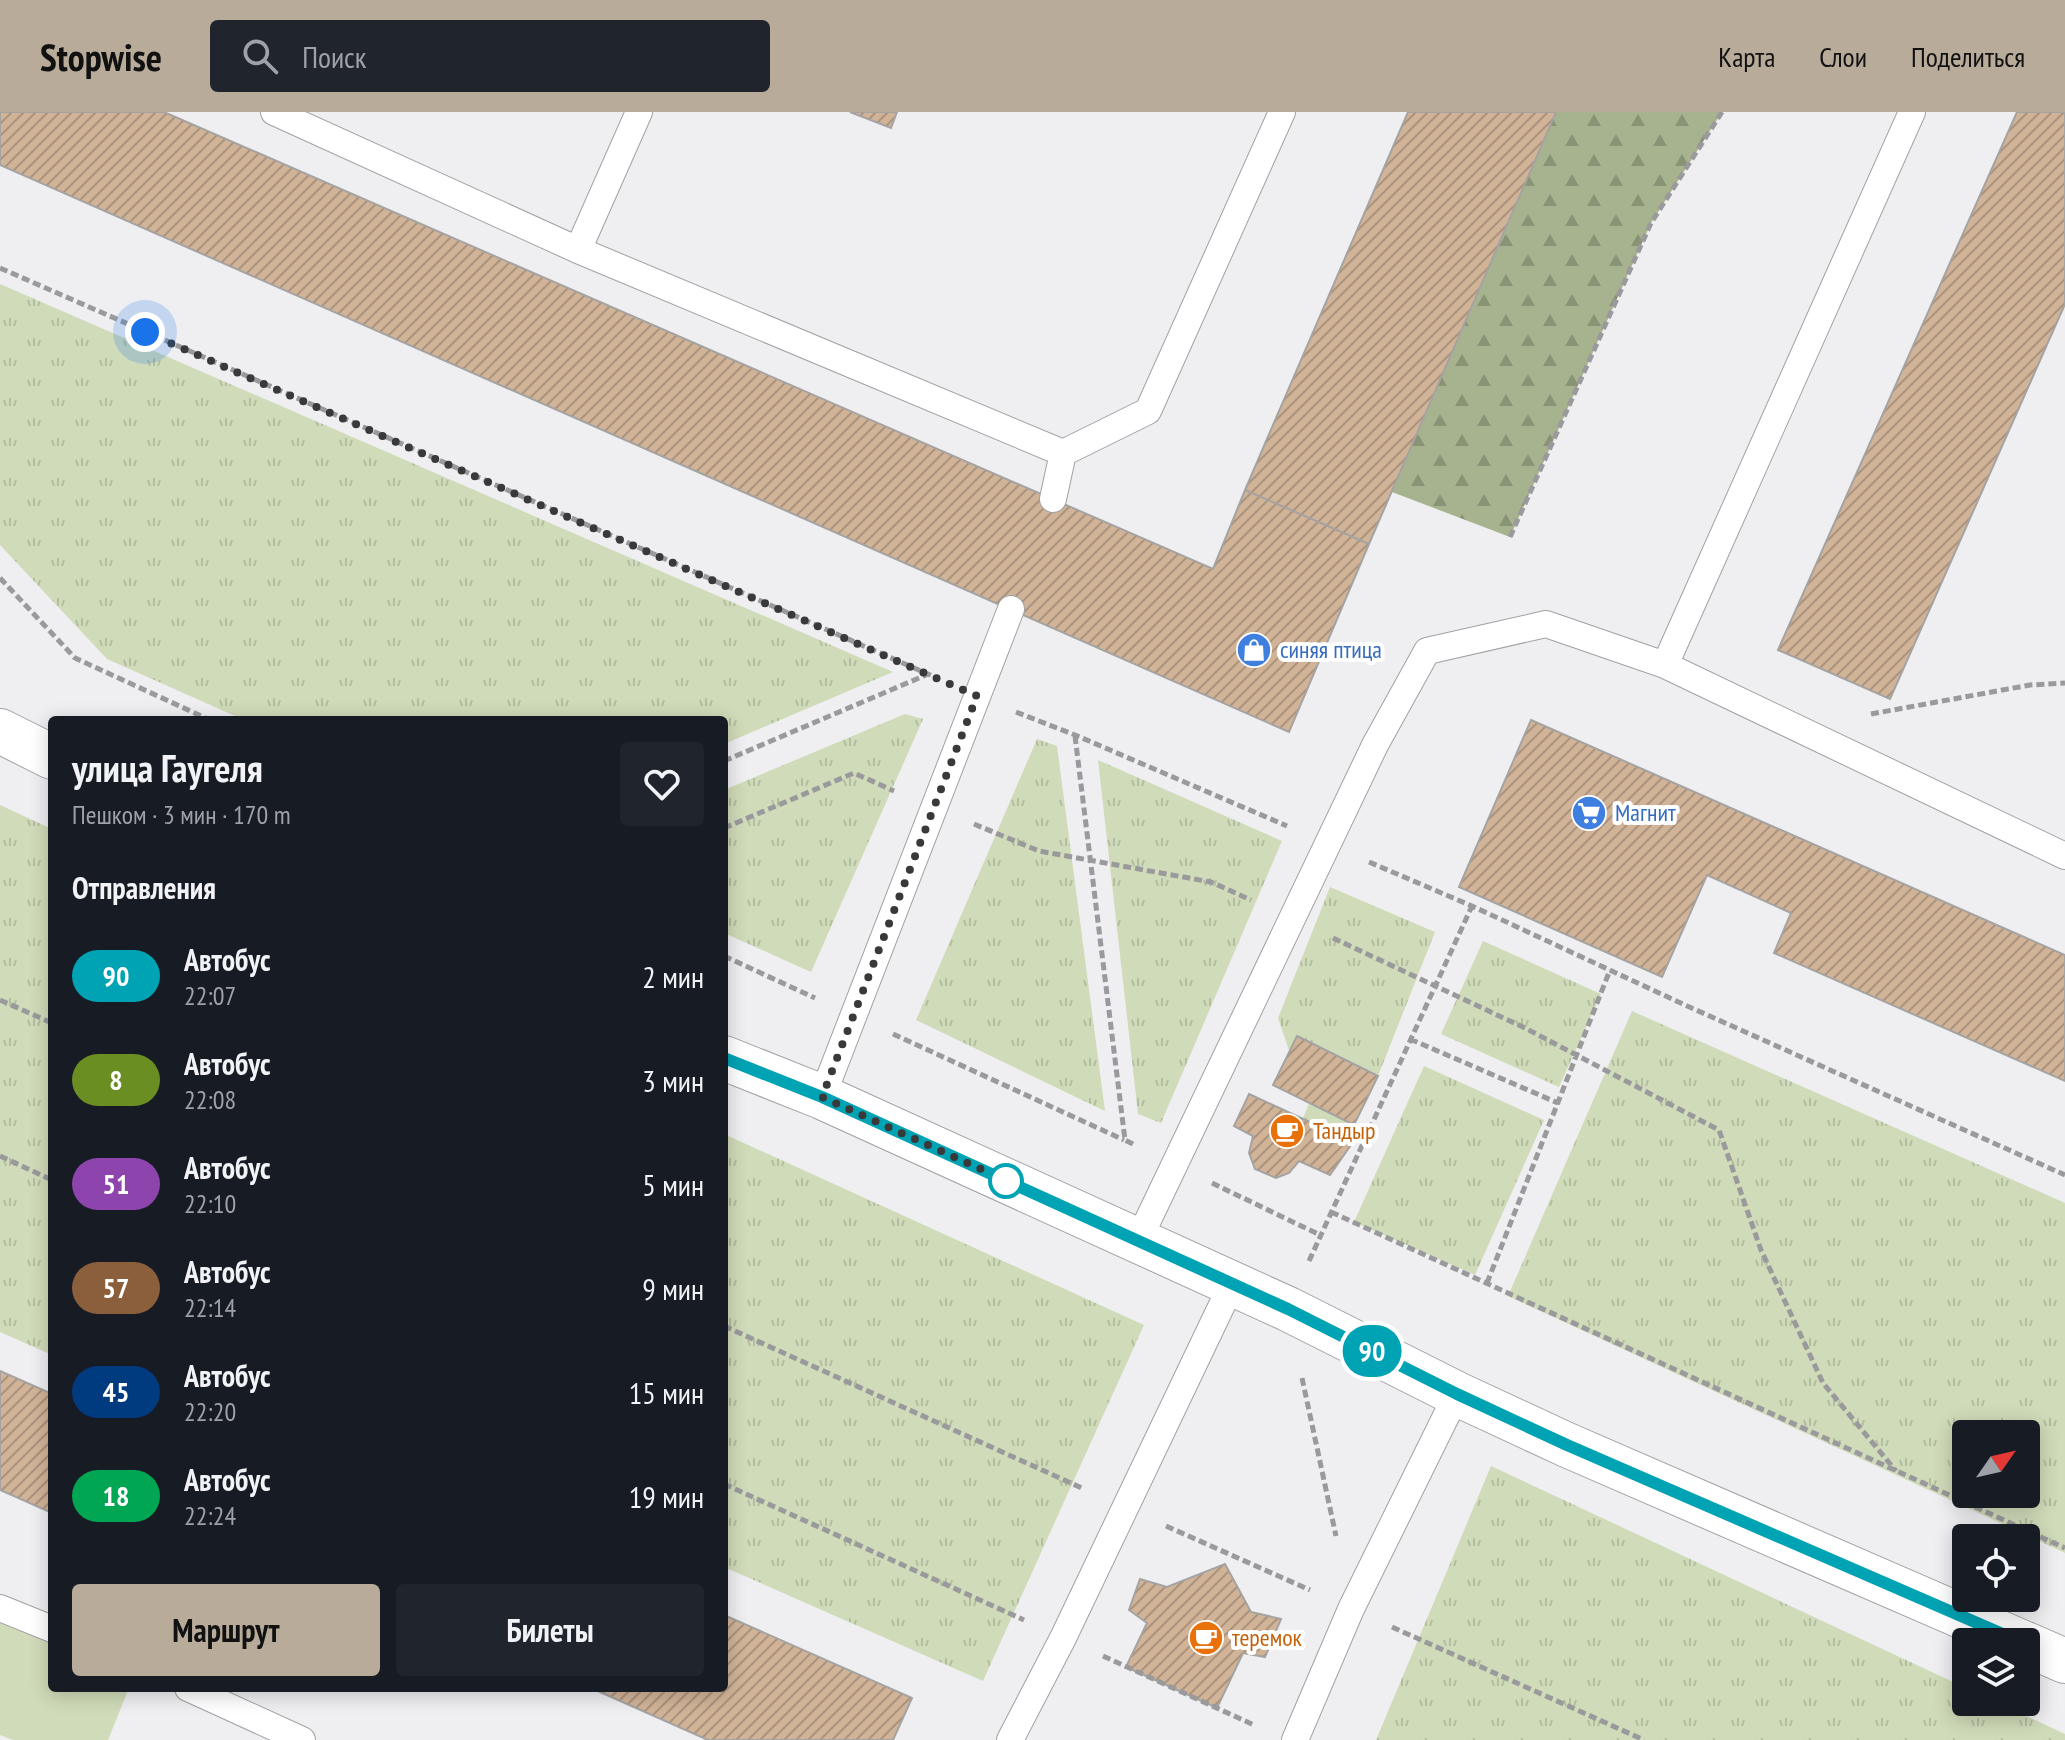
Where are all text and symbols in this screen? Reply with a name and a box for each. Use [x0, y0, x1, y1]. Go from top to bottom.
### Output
search box [210, 20, 770, 92]
text: Stopwise [40, 32, 162, 81]
icon: search [238, 34, 282, 78]
text: Поиск [302, 37, 366, 76]
text: Карта [1718, 38, 1775, 75]
text: Слои [1819, 38, 1867, 75]
text: Поделиться [1911, 38, 2025, 75]
your location [125, 312, 165, 352]
shop icon: синяя птица [1235, 631, 1273, 669]
place label: синяя птица [1280, 634, 1382, 665]
button: heart [620, 742, 704, 826]
text: улица Гаугеля [72, 743, 263, 792]
supermarket icon: Магнит [1570, 794, 1608, 832]
place label: Магнит [1615, 797, 1676, 828]
text: Пешком · 3 мин · 170 m [72, 798, 291, 831]
text: Отправления [72, 868, 216, 907]
text: Автобус [184, 940, 271, 979]
text: 90 [103, 957, 129, 994]
text: 2 мин [642, 957, 704, 996]
text: 22:07 [184, 979, 236, 1012]
text: Автобус [184, 1044, 271, 1083]
text: 8 [109, 1061, 123, 1098]
text: 3 мин [642, 1061, 704, 1100]
text: 22:08 [184, 1083, 236, 1116]
cafe icon: Тандыр [1268, 1112, 1306, 1150]
place label: Тандыр [1313, 1115, 1375, 1146]
text: Автобус [184, 1148, 271, 1187]
unlabelled marker [989, 1164, 1023, 1198]
text: 51 [103, 1165, 129, 1202]
text: 5 мин [642, 1165, 704, 1204]
text: 22:10 [184, 1187, 236, 1220]
text: Автобус [184, 1252, 271, 1291]
text: 57 [103, 1269, 129, 1306]
text: 9 мин [642, 1269, 704, 1308]
text: 22:14 [184, 1291, 236, 1324]
line badge: 90 [1336, 1325, 1408, 1377]
text: 90 [1359, 1332, 1385, 1369]
text: Автобус [184, 1356, 271, 1395]
text: 45 [103, 1373, 129, 1410]
text: 15 мин [629, 1373, 704, 1412]
text: 22:20 [184, 1395, 236, 1428]
north arrow [1952, 1420, 2040, 1508]
map controls [1952, 1420, 2040, 1716]
text: Автобус [184, 1460, 271, 1499]
text: 18 [103, 1477, 129, 1514]
text: 19 мин [629, 1477, 704, 1516]
text: 22:24 [184, 1499, 236, 1532]
button: locate [1952, 1524, 2040, 1612]
button: Маршрут [72, 1584, 380, 1676]
button: Билеты [396, 1584, 704, 1676]
cafe icon: теремок [1187, 1619, 1225, 1657]
place label: теремок [1232, 1622, 1303, 1653]
button: layers [1952, 1628, 2040, 1716]

